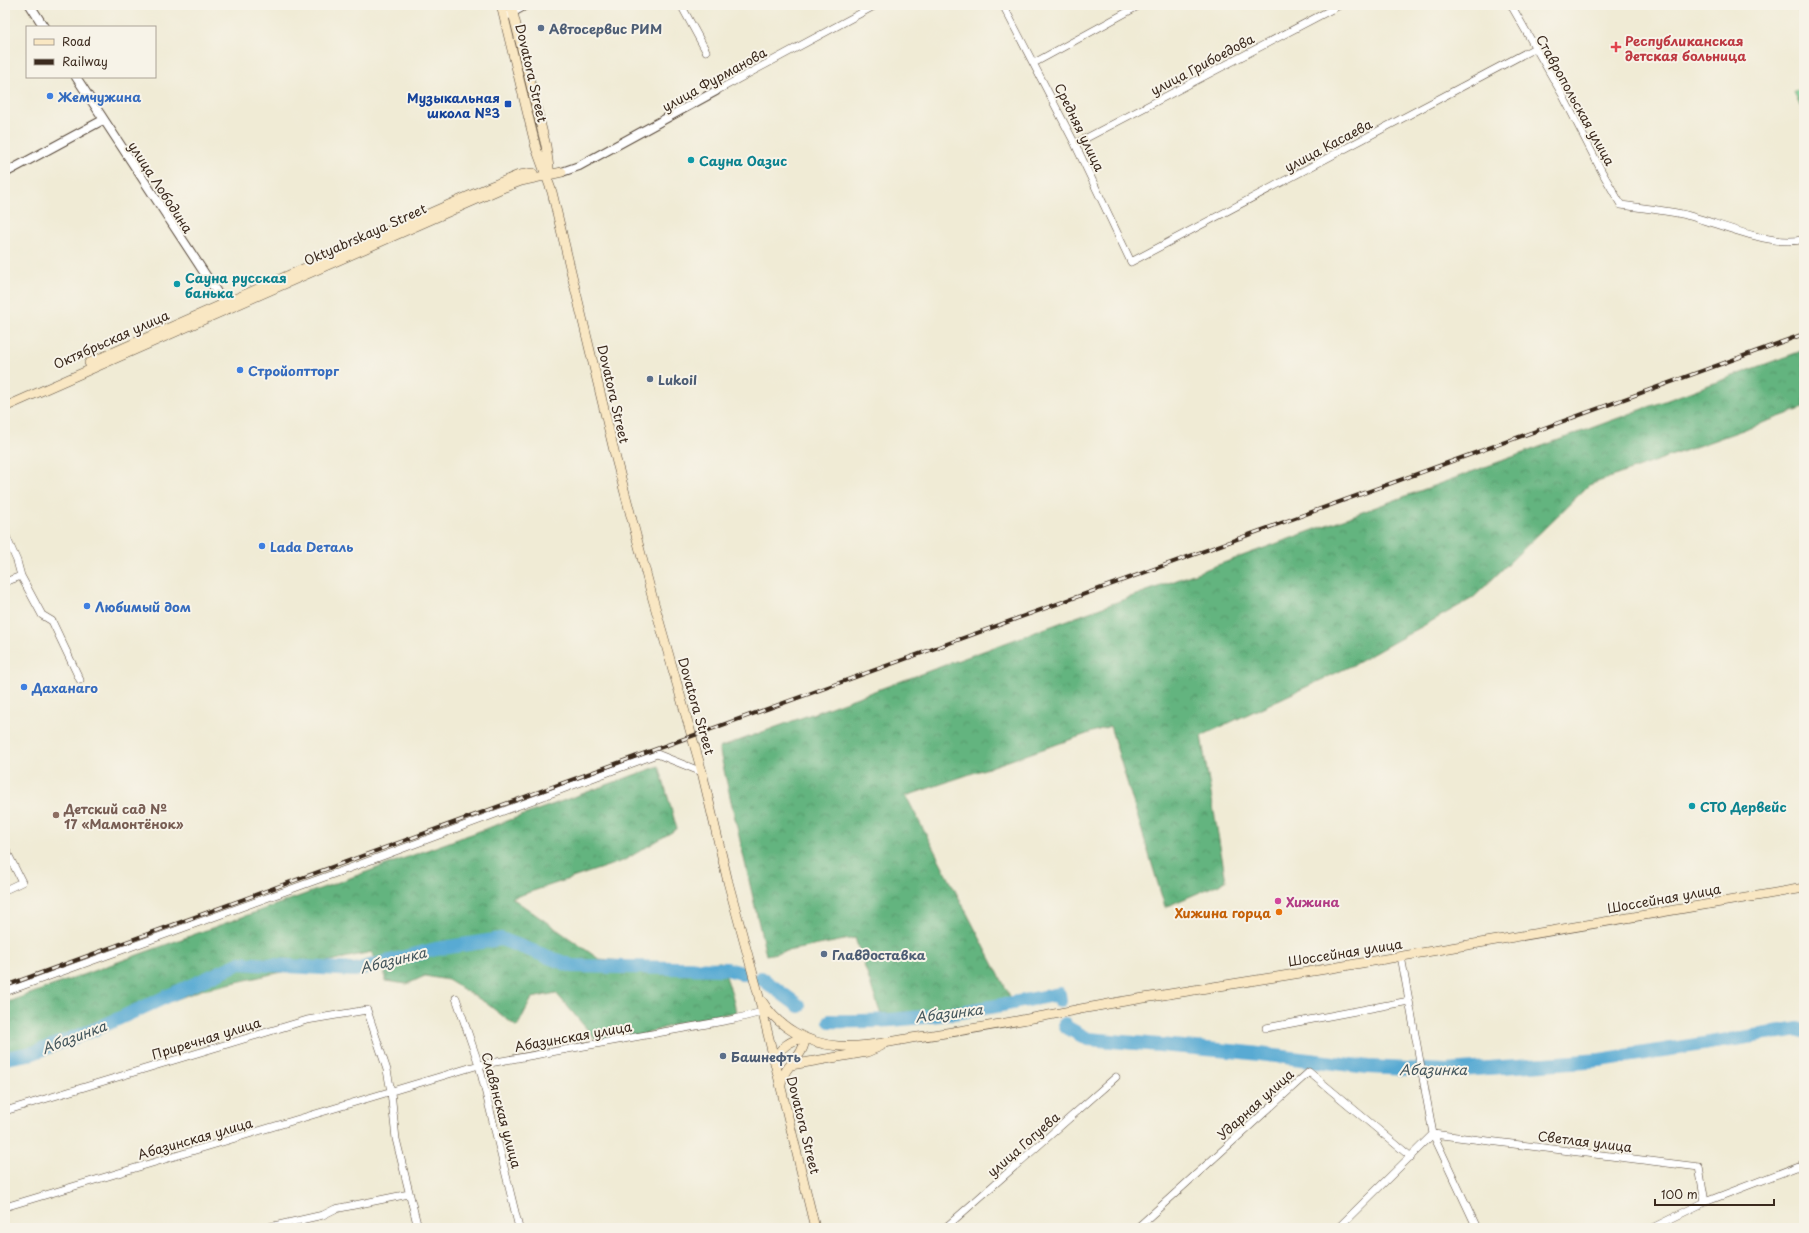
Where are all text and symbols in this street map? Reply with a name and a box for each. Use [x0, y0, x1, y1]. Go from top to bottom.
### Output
place label: Автосервис РИМ [549, 19, 662, 38]
street label: Dovatora Street [511, 22, 553, 124]
marker: Автосервис РИМ [536, 23, 546, 33]
legend [26, 26, 156, 78]
street label: улица Грибоедова [1147, 28, 1258, 99]
street label: Ставропольская улица [1532, 31, 1620, 170]
place label: Республиканская детская больница [1625, 31, 1746, 65]
text: Road [62, 32, 91, 50]
marker: Республиканская детская больница [1610, 41, 1622, 53]
street label: улица Фурманова [658, 42, 771, 116]
text: Railway [62, 52, 108, 70]
street label: Средняя улица [1050, 80, 1110, 175]
place label: Жемчужина [57, 87, 141, 106]
place label: Музыкальная школа №3 [407, 88, 500, 122]
marker: Жемчужина [45, 91, 55, 101]
marker: Музыкальная школа №3 [503, 99, 513, 109]
street label: улица Касаева [1281, 113, 1376, 176]
street label: улица Лободина [124, 137, 198, 237]
place label: Сауна Оазис [699, 151, 787, 170]
marker: Сауна Оазис [686, 155, 696, 165]
street label: Oktyabrskaya Street [301, 198, 429, 270]
place label: Сауна русская банька [185, 268, 287, 302]
marker: Сауна русская банька [172, 279, 182, 289]
street label: Октябрьская улица [50, 305, 173, 373]
street label: Dovatora Street [593, 343, 635, 445]
place label: Стройоптторг [248, 361, 340, 380]
marker: Стройоптторг [235, 365, 245, 375]
place label: Lukoil [658, 370, 697, 389]
marker: Lukoil [645, 374, 655, 384]
place label: Lada Dеталь [270, 537, 353, 556]
marker: Lada Dеталь [257, 541, 267, 551]
place label: Любимый дом [95, 597, 191, 616]
marker: Любимый дом [82, 601, 92, 611]
street label: Dovatora Street [674, 655, 720, 757]
place label: Даханаго [31, 678, 98, 697]
marker: Даханаго [19, 682, 29, 692]
place label: СТО Дервейс [1700, 797, 1787, 816]
place label: Детский сад № 17 «Мамонтёнок» [63, 799, 184, 833]
marker: СТО Дервейс [1687, 801, 1697, 811]
marker: Детский сад № 17 «Мамонтёнок» [51, 810, 61, 820]
street label: Шоссейная улица [1606, 879, 1723, 917]
place label: Хижина [1286, 892, 1340, 911]
marker: Хижина [1273, 896, 1283, 906]
place label: Хижина горца [1175, 903, 1271, 922]
marker: Хижина горца [1274, 907, 1284, 917]
street label: Шоссейная улица [1287, 933, 1404, 970]
water label: Абазинка [358, 941, 430, 978]
place label: Главдоставка [832, 945, 926, 964]
marker: Главдоставка [819, 949, 829, 959]
water label: Абазинка [914, 998, 985, 1028]
street label: Приречная улица [149, 1012, 264, 1064]
water label: Абазинка [39, 1015, 111, 1059]
street label: Абазинская улица [513, 1016, 634, 1056]
place label: Башнефть [731, 1047, 801, 1066]
street label: Славянская улица [477, 1050, 527, 1171]
marker: Башнефть [718, 1051, 728, 1061]
water label: Абазинка [1399, 1059, 1468, 1080]
street label: Ударная улица [1212, 1064, 1298, 1144]
street label: Dovatora Street [783, 1074, 825, 1176]
street label: улица Гогуева [983, 1107, 1064, 1181]
street label: Абазинская улица [135, 1112, 256, 1164]
street label: Светлая улица [1537, 1126, 1634, 1156]
scale bar [1655, 1181, 1774, 1207]
text: 100 m [1661, 1185, 1698, 1203]

